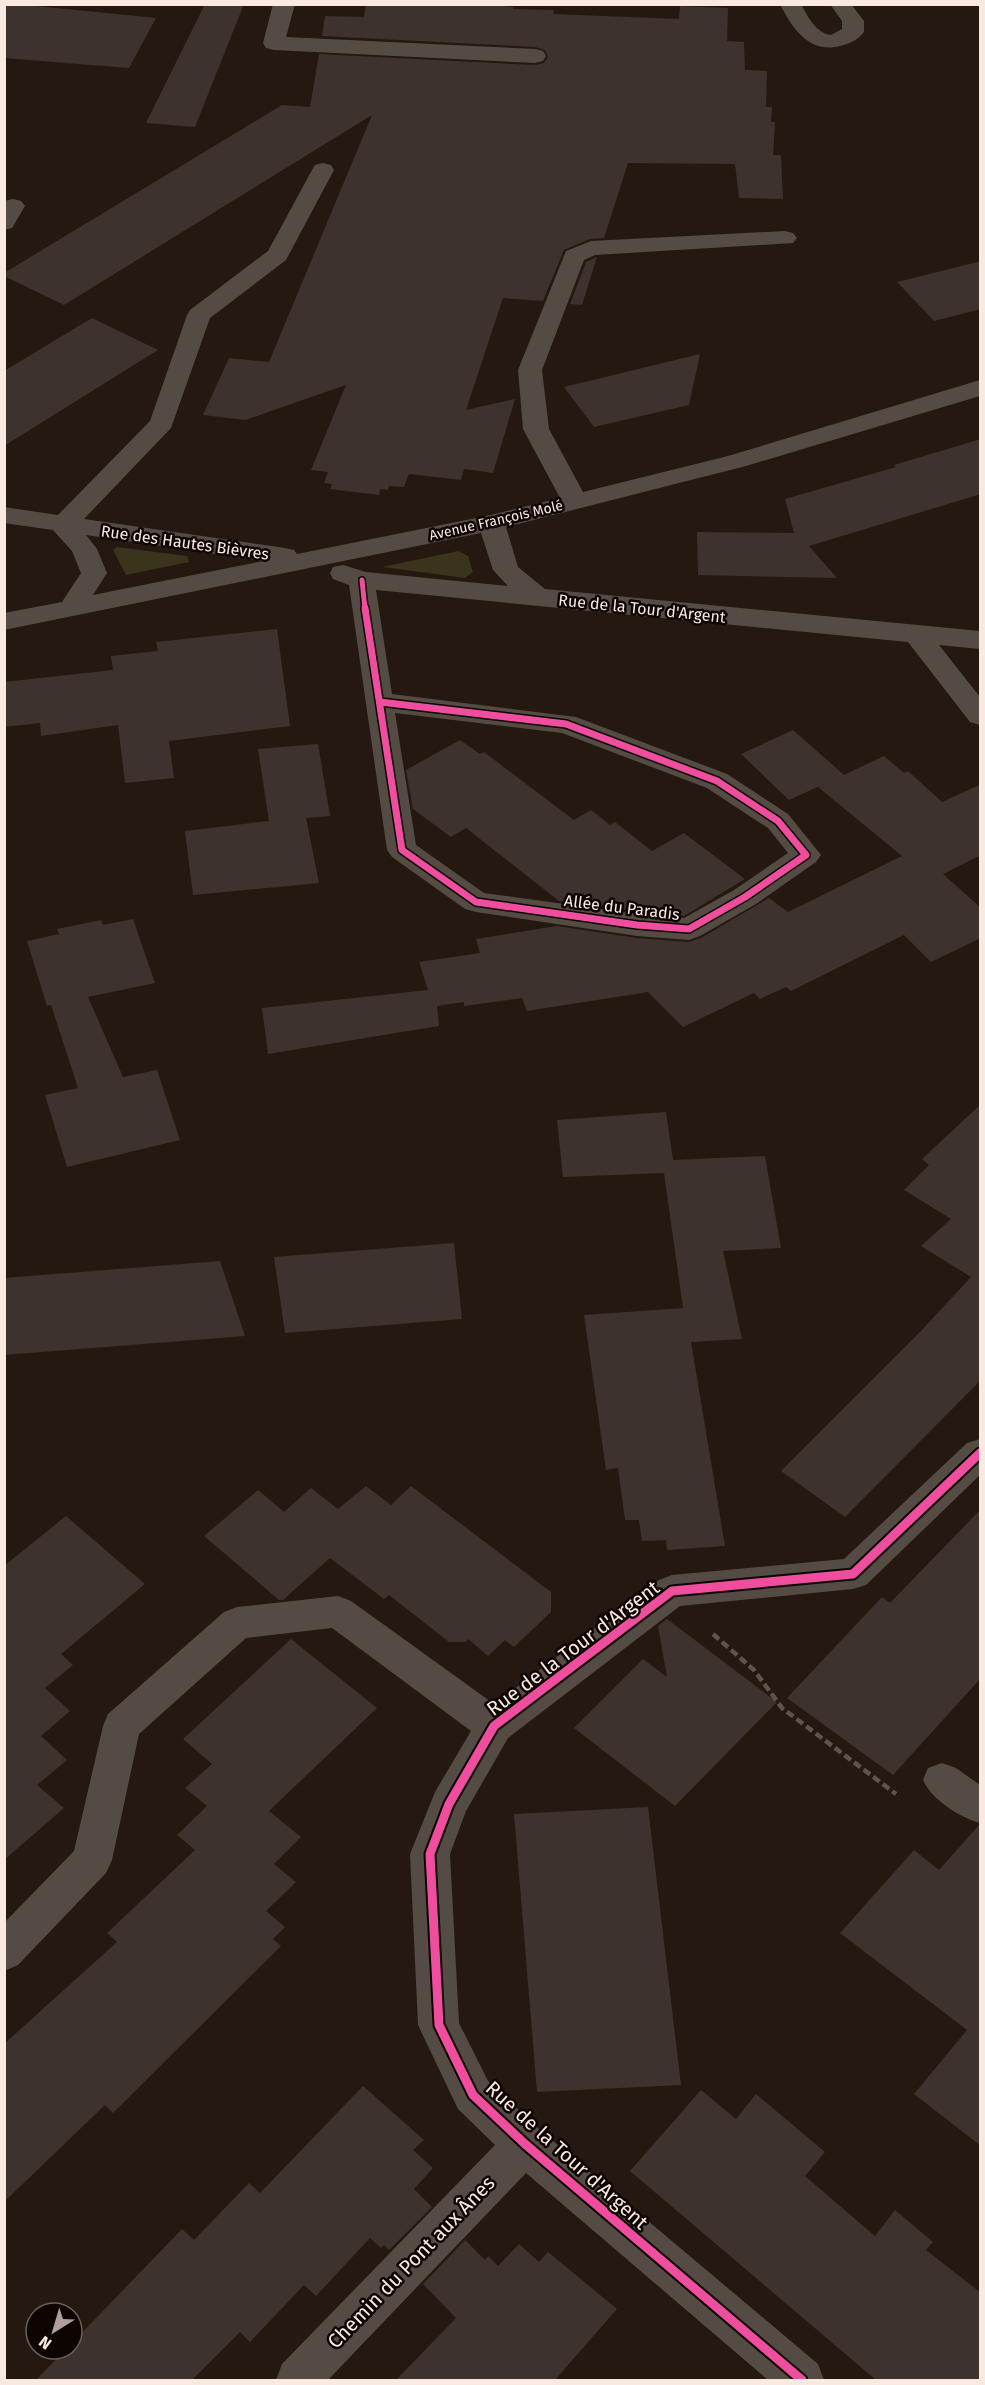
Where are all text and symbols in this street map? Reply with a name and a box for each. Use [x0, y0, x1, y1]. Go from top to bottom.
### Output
street label: Avenue François Molé [428, 497, 565, 544]
street label: Rue des Hautes Bièvres [100, 521, 270, 564]
street label: Rue de la Tour d'Argent [557, 590, 727, 627]
street label: Allée du Paradis [563, 891, 681, 924]
street label: Rue de la Tour d'Argent [482, 1575, 665, 1721]
street label: Rue de la Tour d'Argent [481, 2076, 654, 2235]
street label: Chemin du Pont aux Ânes [322, 2171, 500, 2353]
north arrow [24, 2301, 84, 2361]
text: N [35, 2332, 55, 2353]

